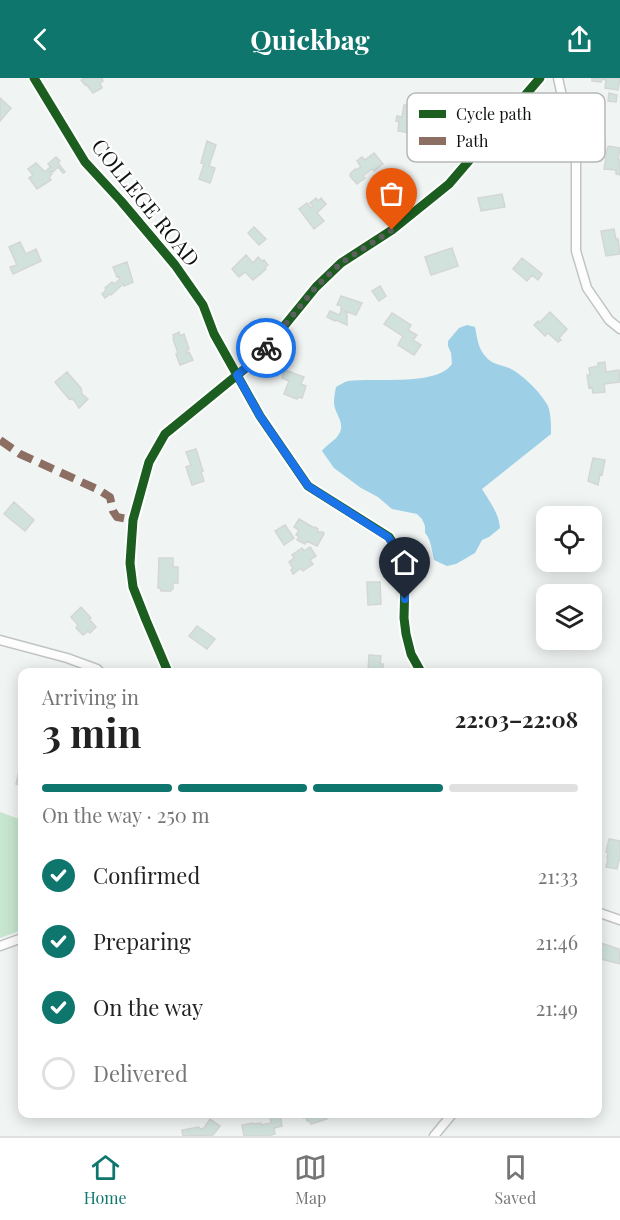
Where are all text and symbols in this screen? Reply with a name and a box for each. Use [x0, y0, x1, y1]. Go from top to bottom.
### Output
text: Quickbag [250, 21, 370, 57]
icon: back [24, 23, 57, 56]
icon: share [563, 23, 596, 56]
legend [407, 93, 605, 162]
text: Cycle path [456, 103, 532, 124]
text: Path [456, 130, 489, 151]
street label: COLLEGE ROAD [86, 132, 207, 272]
pin [366, 168, 417, 230]
icon: bag [375, 177, 408, 210]
courier [236, 318, 296, 378]
icon: bike [250, 332, 283, 365]
map controls [536, 506, 602, 650]
button: locate [536, 506, 602, 572]
pin [379, 537, 430, 599]
icon: home [388, 546, 421, 579]
button: layers [536, 584, 602, 650]
text: Arriving in [42, 683, 139, 710]
text: 22:03–22:08 [455, 704, 578, 734]
text: 3 min [42, 706, 141, 758]
text: On the way · 250 m [42, 801, 209, 828]
icon: check [42, 859, 75, 892]
text: Confirmed [93, 860, 200, 890]
text: 21:33 [538, 862, 578, 889]
icon: check [42, 925, 75, 958]
text: Preparing [93, 926, 191, 956]
text: 21:46 [535, 928, 578, 955]
icon: check [42, 991, 75, 1024]
text: On the way [93, 992, 203, 1022]
text: 21:49 [536, 994, 578, 1021]
text: Delivered [93, 1058, 188, 1088]
tab: Home [84, 1151, 127, 1208]
tab: Map [294, 1151, 327, 1208]
tab: Saved [495, 1151, 536, 1208]

